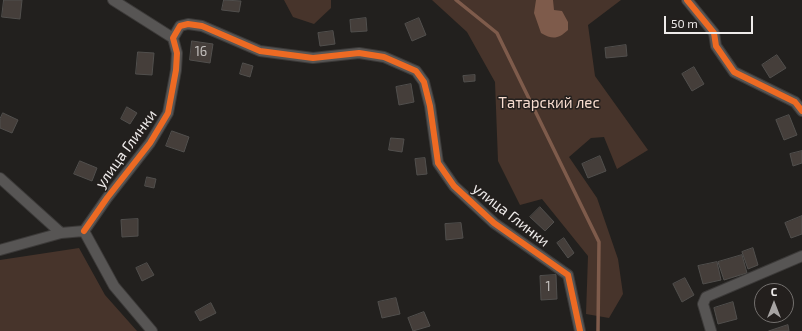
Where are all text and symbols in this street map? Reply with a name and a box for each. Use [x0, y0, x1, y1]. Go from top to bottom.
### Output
scale bar [666, 8, 755, 34]
text: 50 m [671, 16, 698, 30]
house number: 16 [195, 44, 207, 60]
park label: Татарский лес [498, 94, 600, 112]
street label: улица Глинки [91, 106, 161, 192]
street label: улица Глинки [469, 179, 553, 251]
house number: 1 [545, 279, 551, 295]
north arrow [754, 283, 794, 323]
text: С [771, 285, 777, 298]

